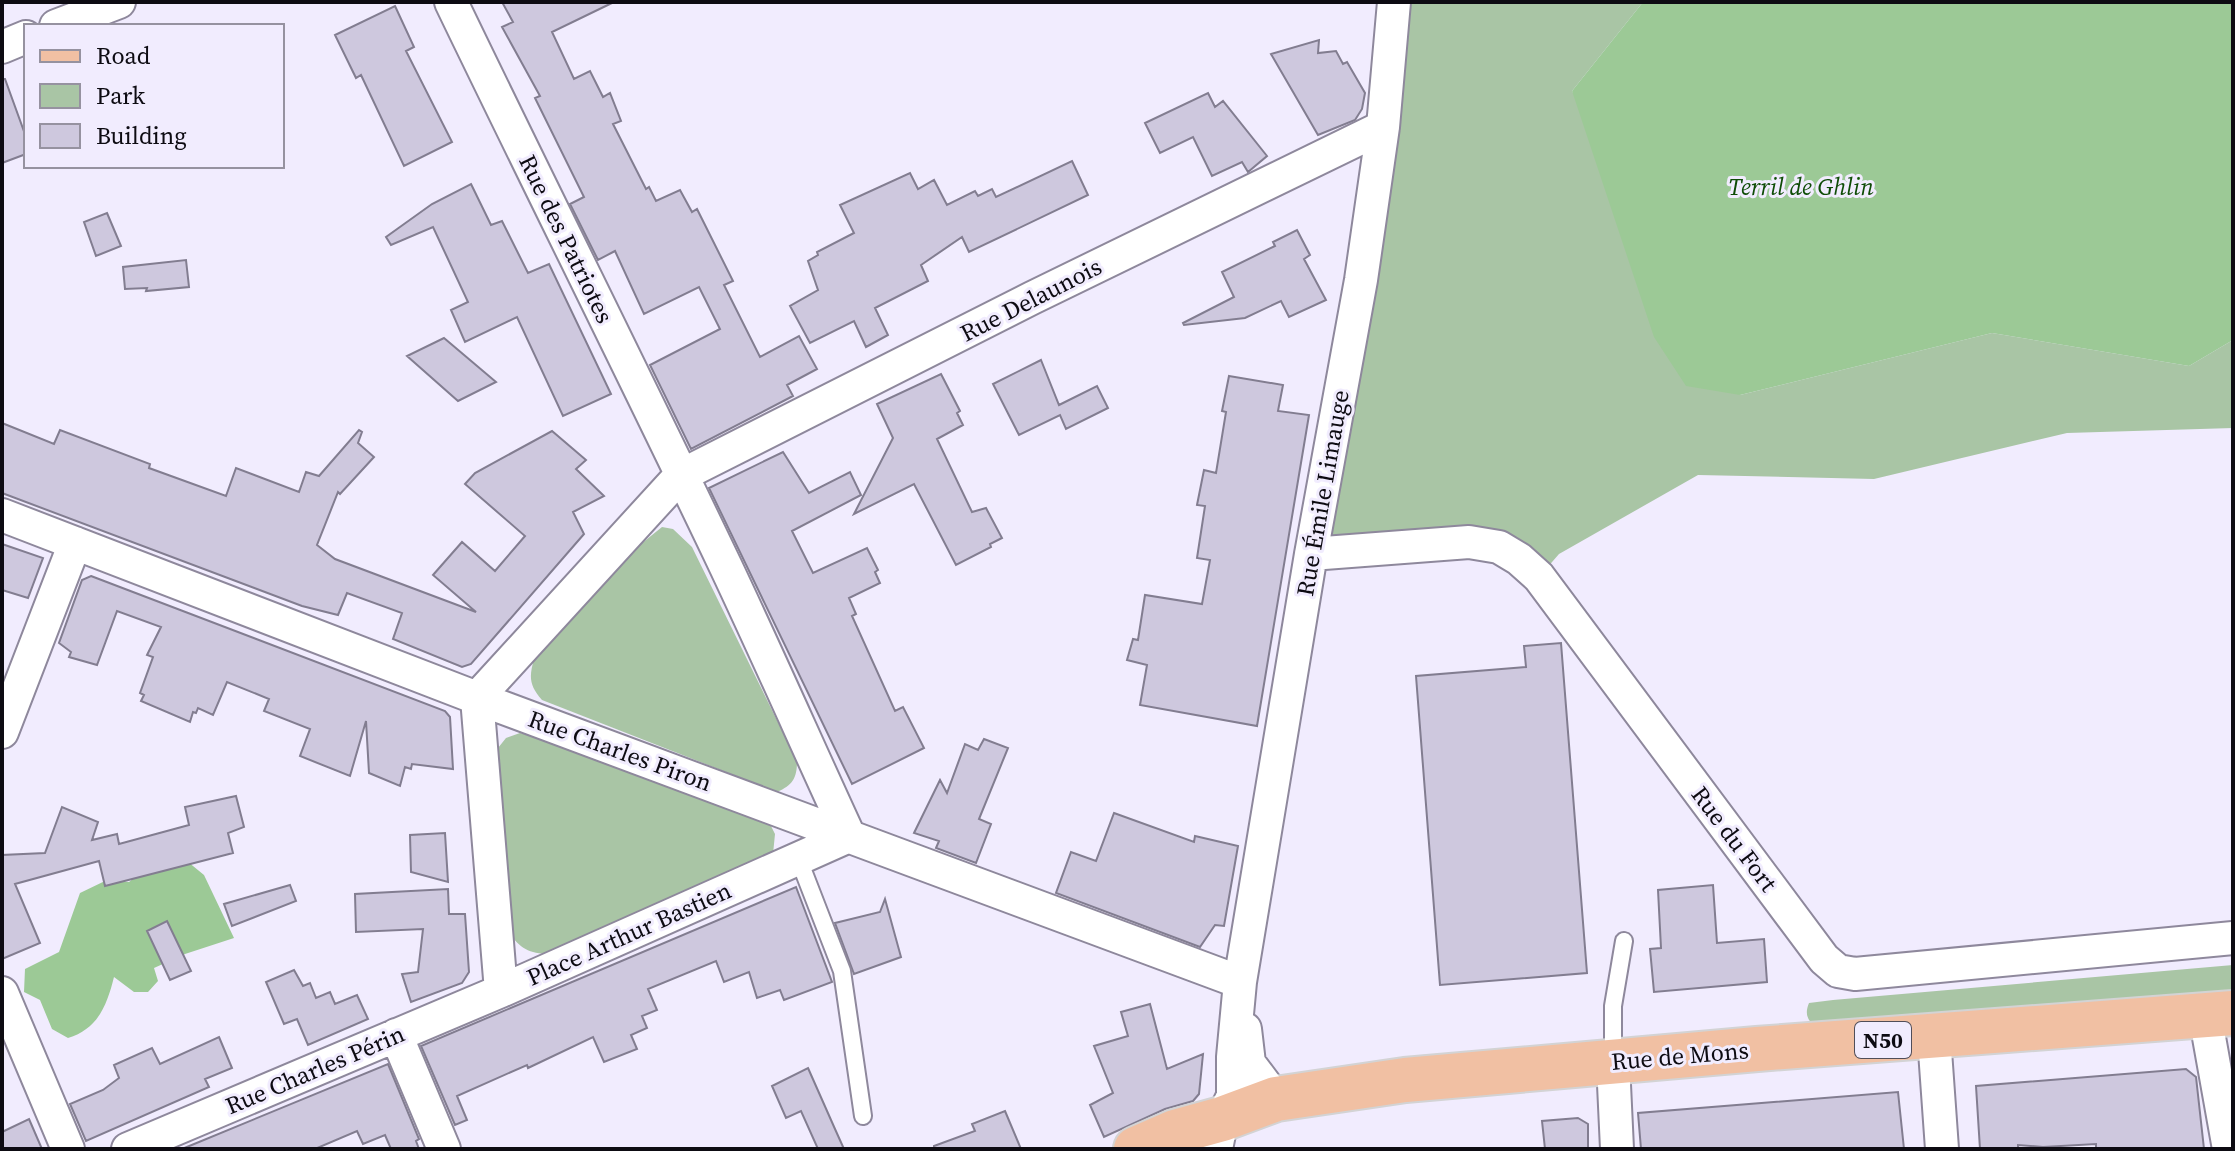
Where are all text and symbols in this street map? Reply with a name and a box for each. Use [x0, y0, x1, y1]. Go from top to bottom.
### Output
legend [24, 24, 284, 168]
text: Road [96, 39, 151, 72]
text: Park [96, 79, 146, 112]
text: Building [96, 119, 187, 152]
street label: Rue des Patriotes [511, 149, 622, 329]
park label: Terril de Ghlin [1728, 170, 1874, 203]
street label: Rue Delaunois [954, 250, 1107, 349]
street label: Rue Émile Limauge [1288, 387, 1357, 599]
street label: Rue Charles Piron [524, 702, 717, 799]
street label: Rue du Fort [1684, 779, 1785, 898]
street label: Place Arthur Bastien [521, 874, 736, 993]
street label: Rue Charles Périn [220, 1017, 409, 1122]
road number: N50 [1855, 1022, 1911, 1058]
street label: Rue de Mons [1610, 1033, 1750, 1078]

